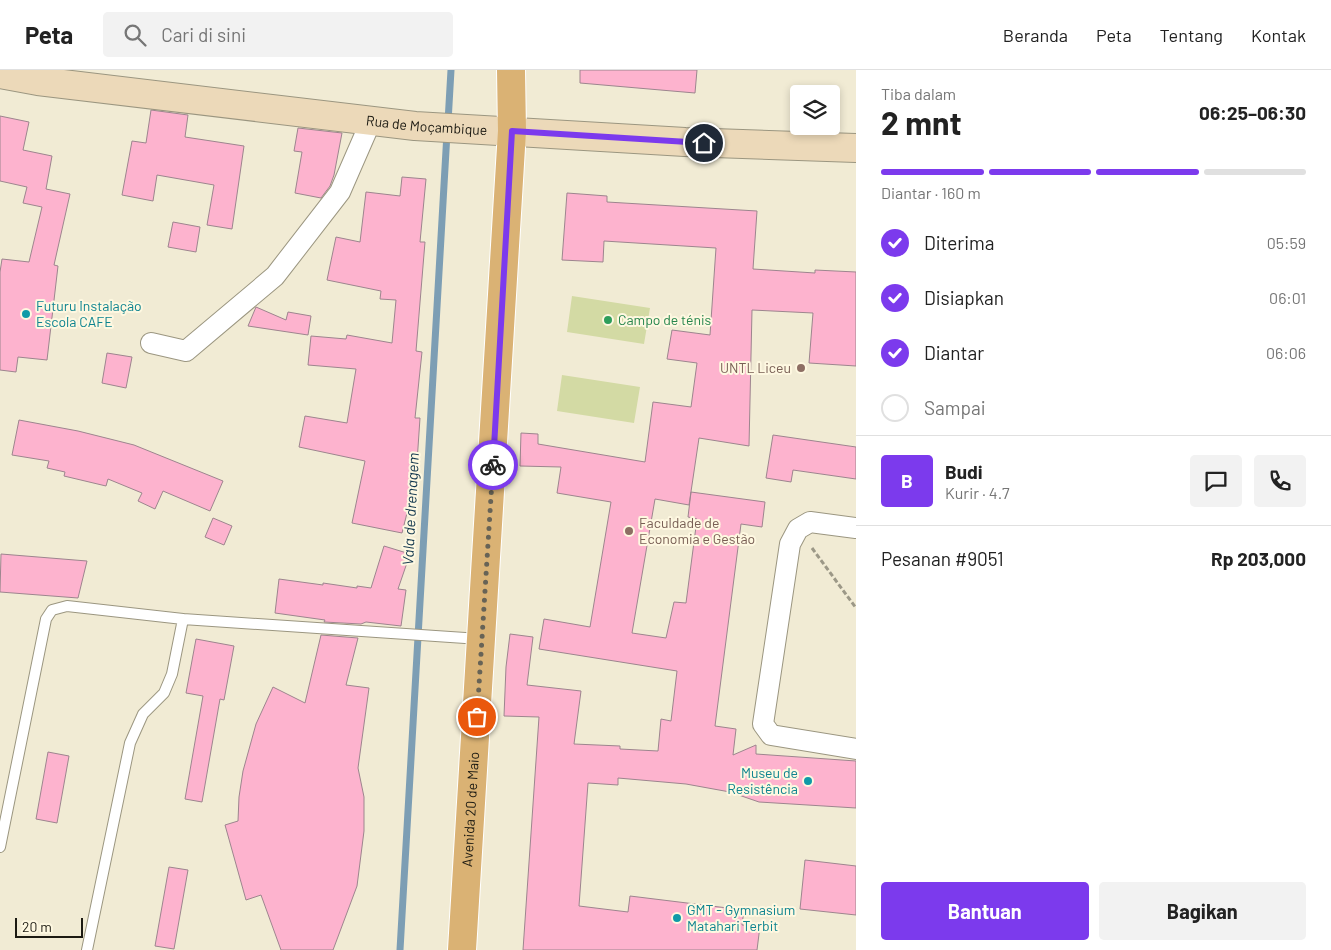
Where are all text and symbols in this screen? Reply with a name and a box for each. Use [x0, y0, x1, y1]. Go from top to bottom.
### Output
search box [103, 12, 453, 57]
text: Peta [25, 20, 73, 49]
icon: search [121, 21, 149, 49]
text: Cari di sini [161, 23, 246, 46]
text: Beranda [1003, 24, 1068, 46]
text: Peta [1096, 24, 1132, 46]
text: Tentang [1160, 24, 1223, 46]
text: Kontak [1251, 24, 1306, 46]
text: Tiba dalam [881, 84, 956, 103]
map controls [790, 85, 840, 135]
button: layers [790, 85, 840, 135]
text: 06:25–06:30 [1199, 101, 1306, 124]
text: 2 mnt [881, 103, 962, 141]
street label: Rua de Moçambique [365, 111, 488, 138]
pin [683, 122, 725, 164]
icon: home [690, 129, 718, 157]
text: Diantar · 160 m [881, 183, 981, 202]
icon: check [881, 229, 909, 257]
text: Diterima [924, 231, 995, 254]
text: 05:59 [1267, 233, 1306, 252]
icon: check [881, 284, 909, 312]
text: Disiapkan [924, 286, 1004, 309]
text: 06:01 [1269, 288, 1306, 307]
place label: Futuru Instalação Escola CAFE [36, 297, 142, 330]
marker: Futuru Instalação Escola CAFE [20, 308, 32, 320]
place label: Campo de ténis [618, 311, 712, 328]
marker: Campo de ténis [602, 314, 614, 326]
icon: check [881, 339, 909, 367]
text: Diantar [924, 341, 984, 364]
text: 06:06 [1266, 343, 1306, 362]
place label: UNTL Liceu [720, 359, 791, 376]
marker: UNTL Liceu [795, 362, 807, 374]
text: Sampai [924, 396, 986, 419]
courier [468, 440, 518, 490]
icon: bike [479, 451, 507, 479]
water label: Vala de drenagem [398, 452, 422, 566]
button: chat [1190, 455, 1242, 507]
button: phone [1254, 455, 1306, 507]
text: Budi [945, 460, 983, 483]
text: B [901, 469, 913, 492]
text: Kurir · 4.7 [945, 483, 1010, 502]
place label: Faculdade de Economia e Gestão [639, 514, 755, 547]
marker: Faculdade de Economia e Gestão [623, 525, 635, 537]
text: Pesanan #9051 [881, 547, 1004, 570]
text: Rp 203,000 [1211, 547, 1306, 570]
pin [456, 696, 498, 738]
icon: bag [463, 703, 491, 731]
street label: Avenida 20 de Maio [458, 751, 482, 867]
place label: Museu de Resistência [727, 764, 798, 797]
marker: Museu de Resistência [802, 775, 814, 787]
button: Bantuan [881, 882, 1089, 940]
button: Bagikan [1099, 882, 1306, 940]
place label: GMT - Gymnasium Matahari Terbit [687, 901, 795, 934]
marker: GMT - Gymnasium Matahari Terbit [671, 912, 683, 924]
scale bar [15, 915, 82, 938]
text: 20 m [22, 918, 52, 935]

